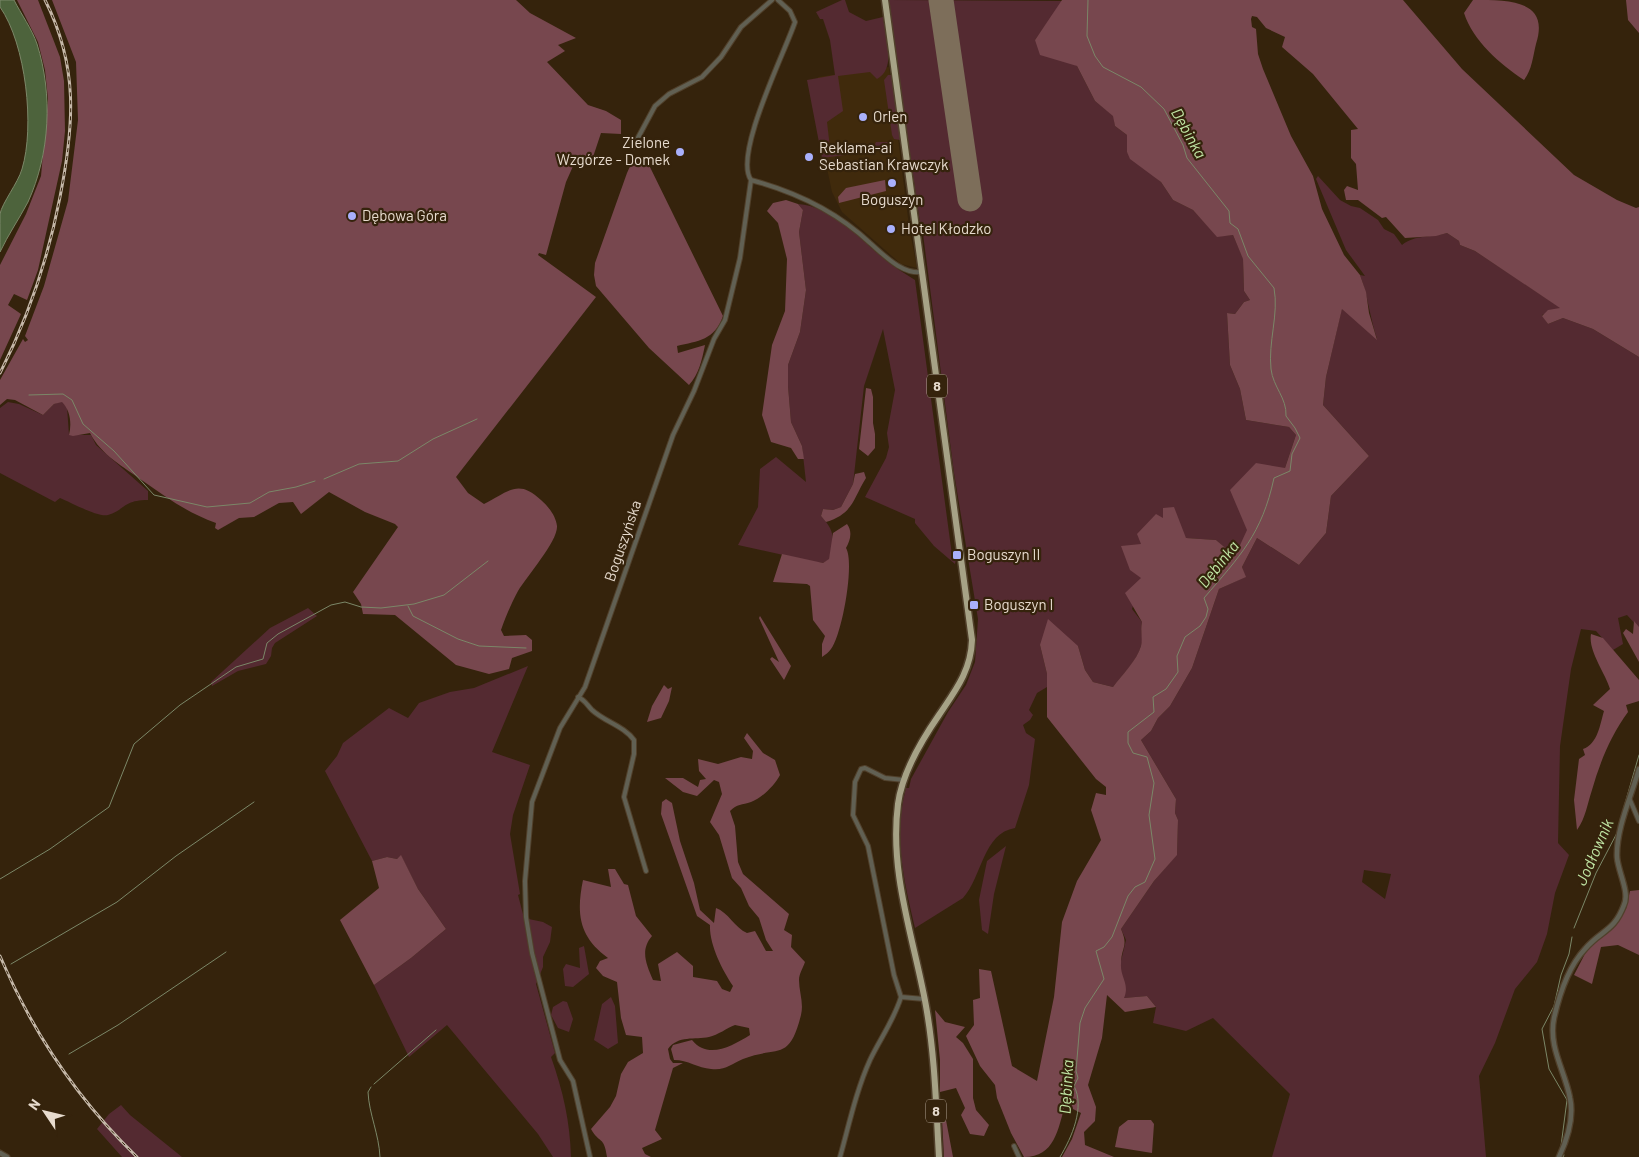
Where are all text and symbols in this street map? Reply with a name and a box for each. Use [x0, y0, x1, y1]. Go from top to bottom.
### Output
water label: Dębinka [1168, 104, 1211, 161]
place label: Orlen [873, 107, 907, 125]
marker: Orlen [857, 111, 869, 123]
place label: Zielone Wzgórze - Domek [557, 133, 670, 168]
place label: Reklama-ai Sebastian Krawczyk [819, 138, 949, 173]
marker: Zielone Wzgórze - Domek [674, 146, 686, 158]
marker: Reklama-ai Sebastian Krawczyk [803, 151, 815, 163]
marker: Boguszyn [886, 177, 898, 189]
place label: Boguszyn [861, 190, 923, 208]
place label: Dębowa Góra [362, 206, 447, 224]
marker: Dębowa Góra [346, 210, 358, 222]
place label: Hotel Kłodzko [901, 219, 991, 237]
marker: Hotel Kłodzko [885, 223, 897, 235]
road number: 8 [927, 374, 947, 398]
street label: Boguszyńska [600, 498, 644, 584]
water label: Dębinka [1193, 536, 1242, 591]
place label: Boguszyn II [967, 545, 1040, 563]
marker: Boguszyn II [951, 549, 963, 561]
place label: Boguszyn I [984, 595, 1053, 613]
marker: Boguszyn I [968, 599, 980, 611]
water label: Jodłownik [1570, 815, 1617, 888]
water label: Dębinka [1055, 1059, 1076, 1115]
north arrow [20, 1087, 70, 1137]
text: N [24, 1096, 44, 1113]
road number: 8 [926, 1100, 946, 1122]

